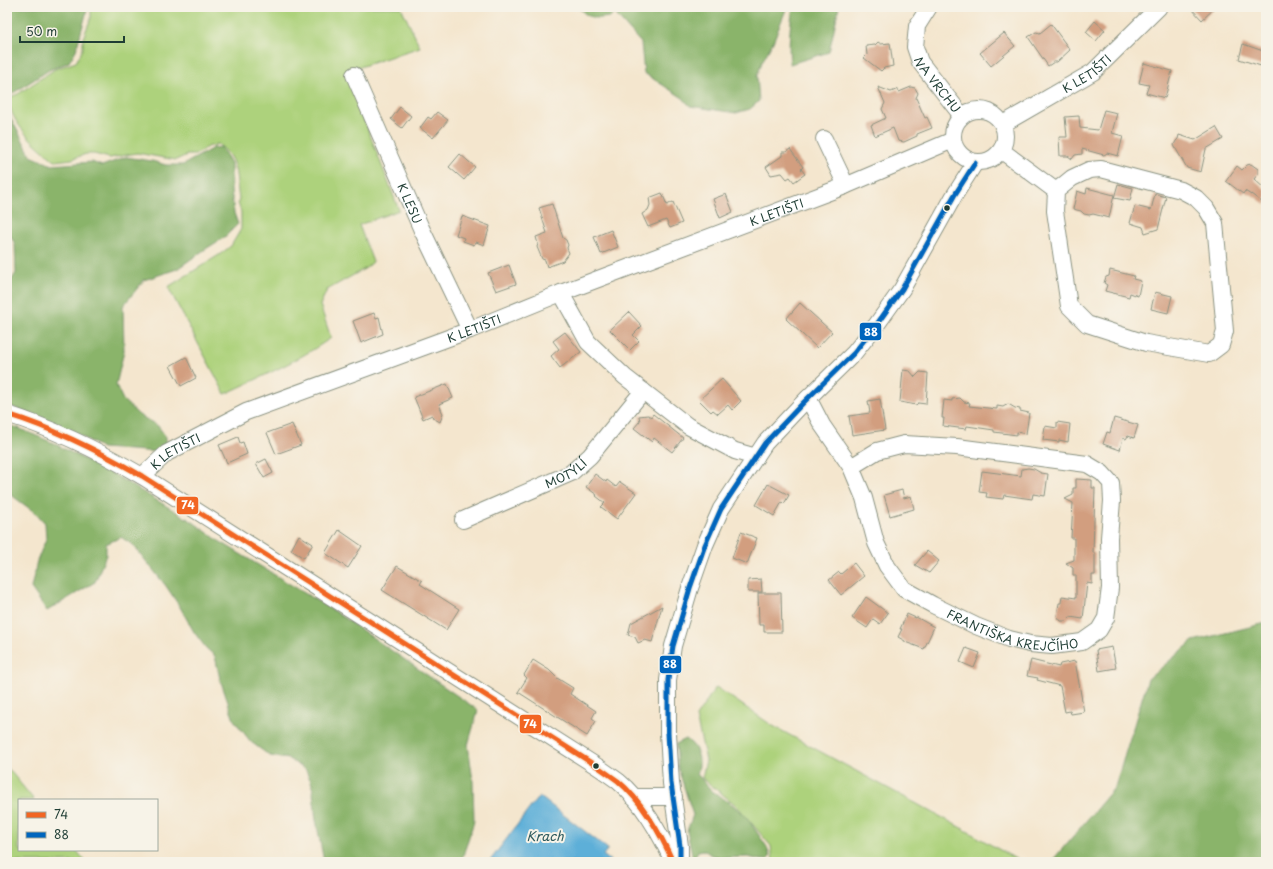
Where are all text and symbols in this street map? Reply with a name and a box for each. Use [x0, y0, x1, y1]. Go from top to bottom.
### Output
scale bar [20, 18, 124, 44]
text: 50 m [26, 22, 57, 40]
street label: K LETIŠTI [1059, 50, 1115, 97]
street label: NA VRCHU [910, 55, 965, 116]
street label: K LESU [393, 180, 427, 226]
street label: K LETIŠTI [747, 193, 806, 230]
unlabelled marker [942, 203, 952, 213]
street label: K LETIŠTI [445, 309, 504, 347]
line badge: 88 [859, 322, 882, 341]
text: 88 [864, 323, 878, 340]
street label: K LETIŠTI [146, 428, 203, 473]
street label: MOTÝLÍ [542, 454, 591, 492]
line badge: 74 [176, 496, 199, 515]
text: 74 [181, 496, 195, 513]
street label: FRANTIŠKA KREJČÍHO [944, 604, 1080, 655]
line badge: 88 [659, 655, 682, 674]
text: 88 [663, 655, 677, 672]
line badge: 74 [519, 714, 542, 734]
text: 74 [523, 715, 537, 732]
unlabelled marker [591, 761, 601, 771]
legend [18, 799, 158, 851]
text: 74 [54, 805, 68, 823]
text: 88 [54, 825, 69, 843]
water label: Krach [526, 826, 564, 845]

